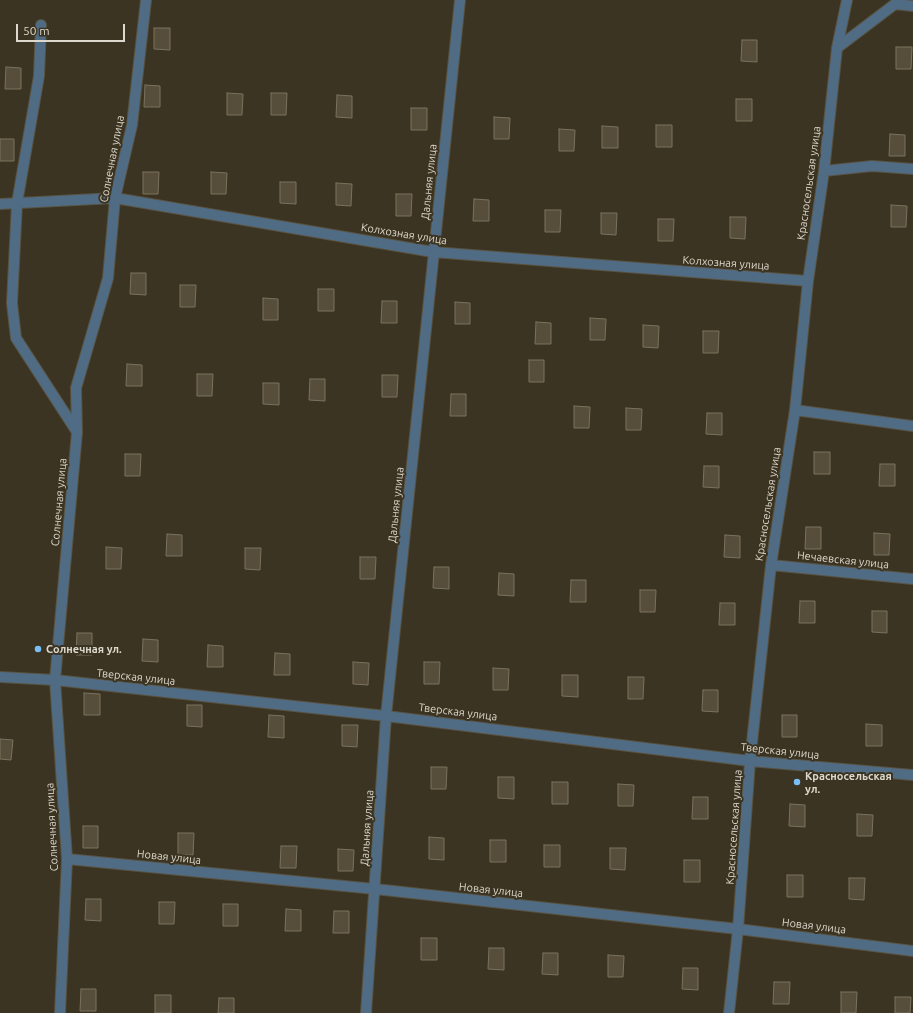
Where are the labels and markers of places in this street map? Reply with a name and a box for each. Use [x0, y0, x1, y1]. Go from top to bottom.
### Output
place label: Солнечная ул. [46, 642, 122, 656]
marker: Солнечная ул. [33, 644, 43, 654]
place label: Красносельская ул. [805, 769, 892, 795]
marker: Красносельская ул. [792, 777, 802, 787]

